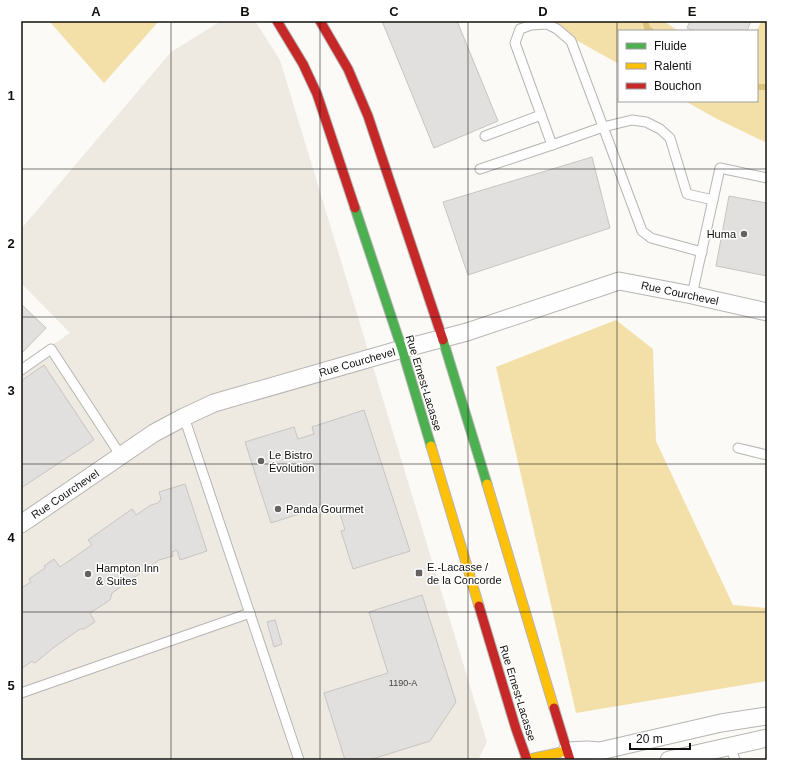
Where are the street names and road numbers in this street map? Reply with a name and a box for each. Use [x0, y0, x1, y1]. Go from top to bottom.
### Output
street label: Rue Courchevel [640, 279, 720, 307]
street label: Rue Ernest-Lacasse [404, 334, 444, 432]
street label: Rue Courchevel [317, 345, 397, 379]
street label: Rue Courchevel [29, 467, 101, 521]
street label: Rue Ernest-Lacasse [498, 644, 538, 742]

